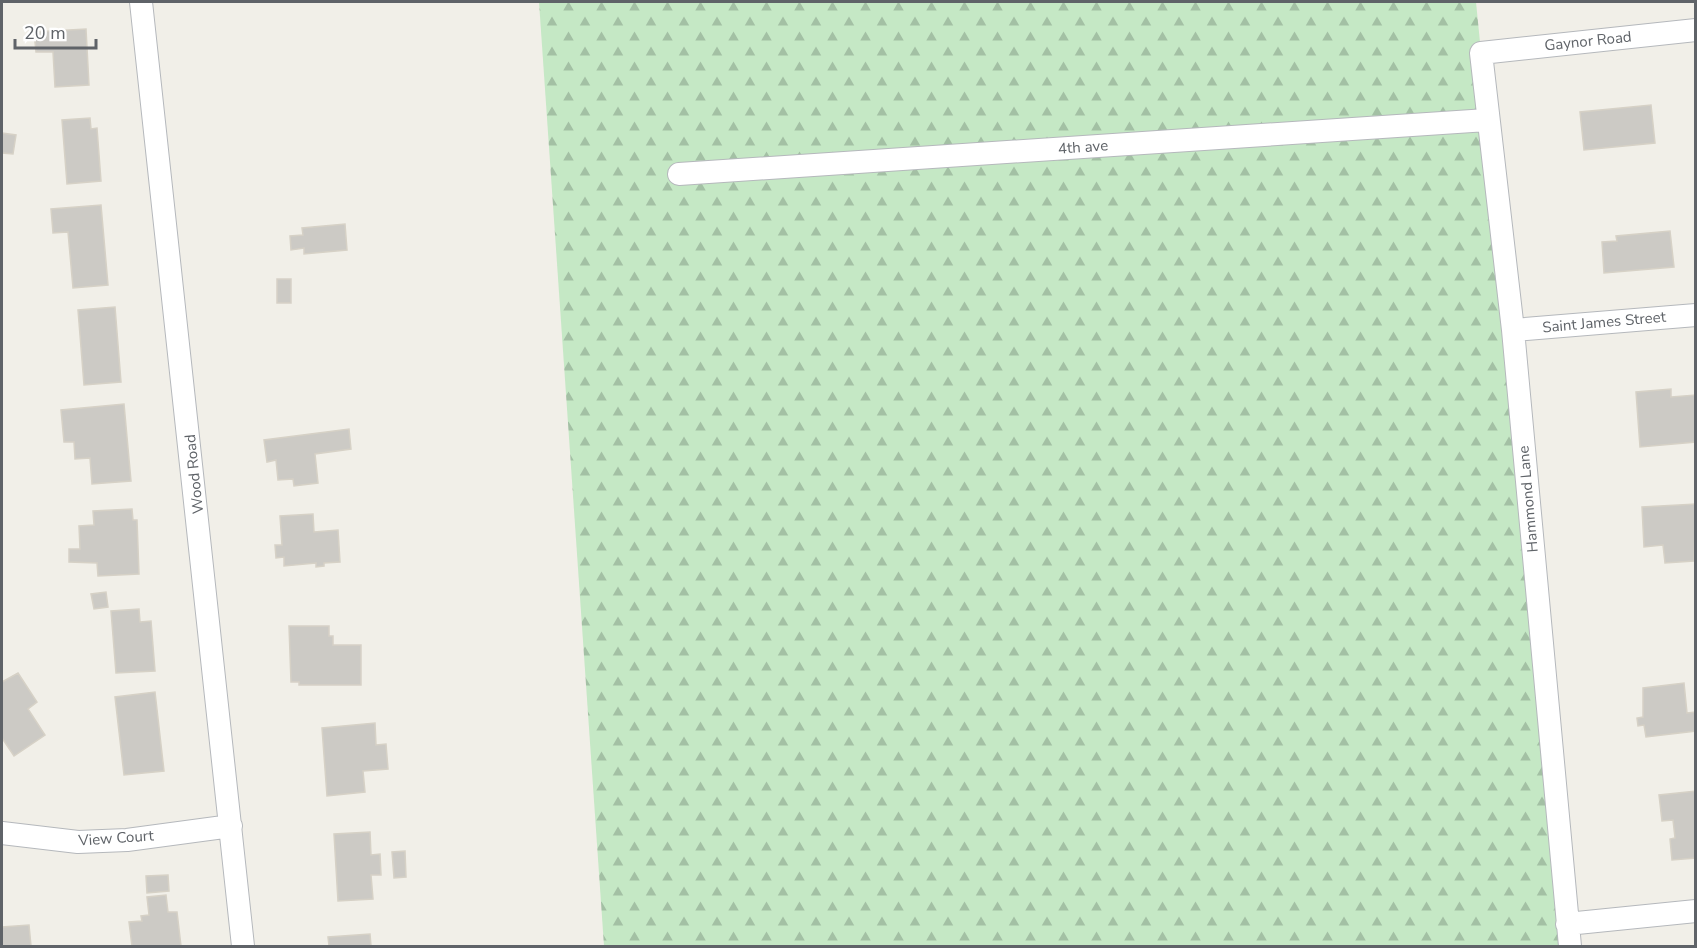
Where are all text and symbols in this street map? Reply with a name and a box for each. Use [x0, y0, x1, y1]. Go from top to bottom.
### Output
scale bar [15, 12, 96, 50]
text: 20 m [24, 21, 66, 45]
street label: Gaynor Road [1543, 26, 1633, 56]
street label: 4th ave [1057, 135, 1109, 159]
street label: Saint James Street [1541, 307, 1667, 337]
street label: Wood Road [180, 433, 208, 515]
street label: Hammond Lane [1513, 445, 1543, 553]
street label: View Court [77, 825, 155, 851]

